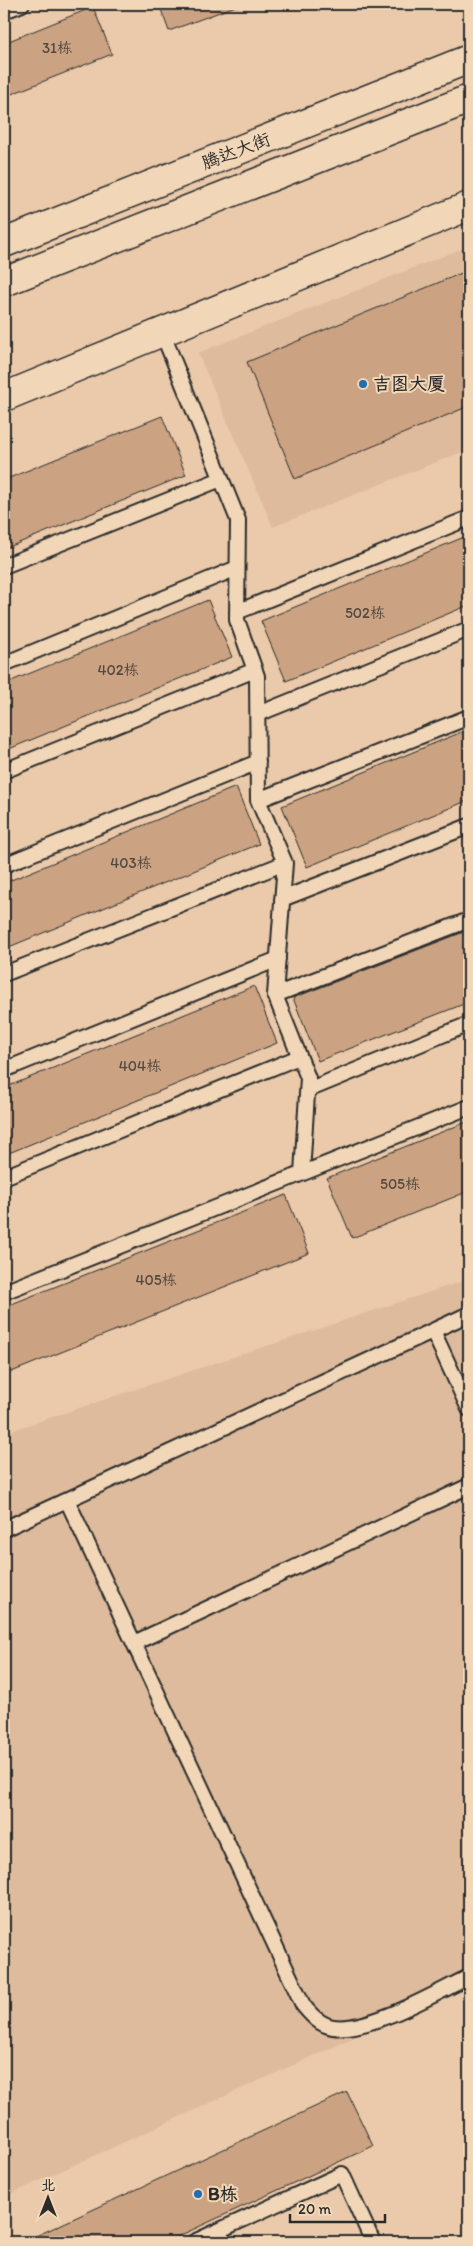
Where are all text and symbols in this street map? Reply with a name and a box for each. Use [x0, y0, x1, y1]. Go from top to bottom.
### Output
house number: 31栋 [42, 39, 72, 57]
street label: 腾达大街 [198, 128, 274, 174]
place label: 吉图大厦 [373, 373, 445, 395]
marker: 吉图大厦 [357, 378, 369, 390]
house number: 502栋 [345, 604, 385, 622]
house number: 402栋 [97, 661, 139, 679]
house number: 403栋 [110, 854, 152, 872]
house number: 404栋 [119, 1057, 161, 1075]
house number: 505栋 [380, 1175, 420, 1193]
house number: 405栋 [135, 1271, 177, 1289]
north arrow [22, 2174, 72, 2224]
text: 北 [41, 2177, 55, 2194]
place label: B栋 [208, 2183, 238, 2205]
marker: B栋 [192, 2188, 204, 2200]
scale bar [290, 2191, 386, 2223]
text: 20 m [298, 2200, 332, 2218]

